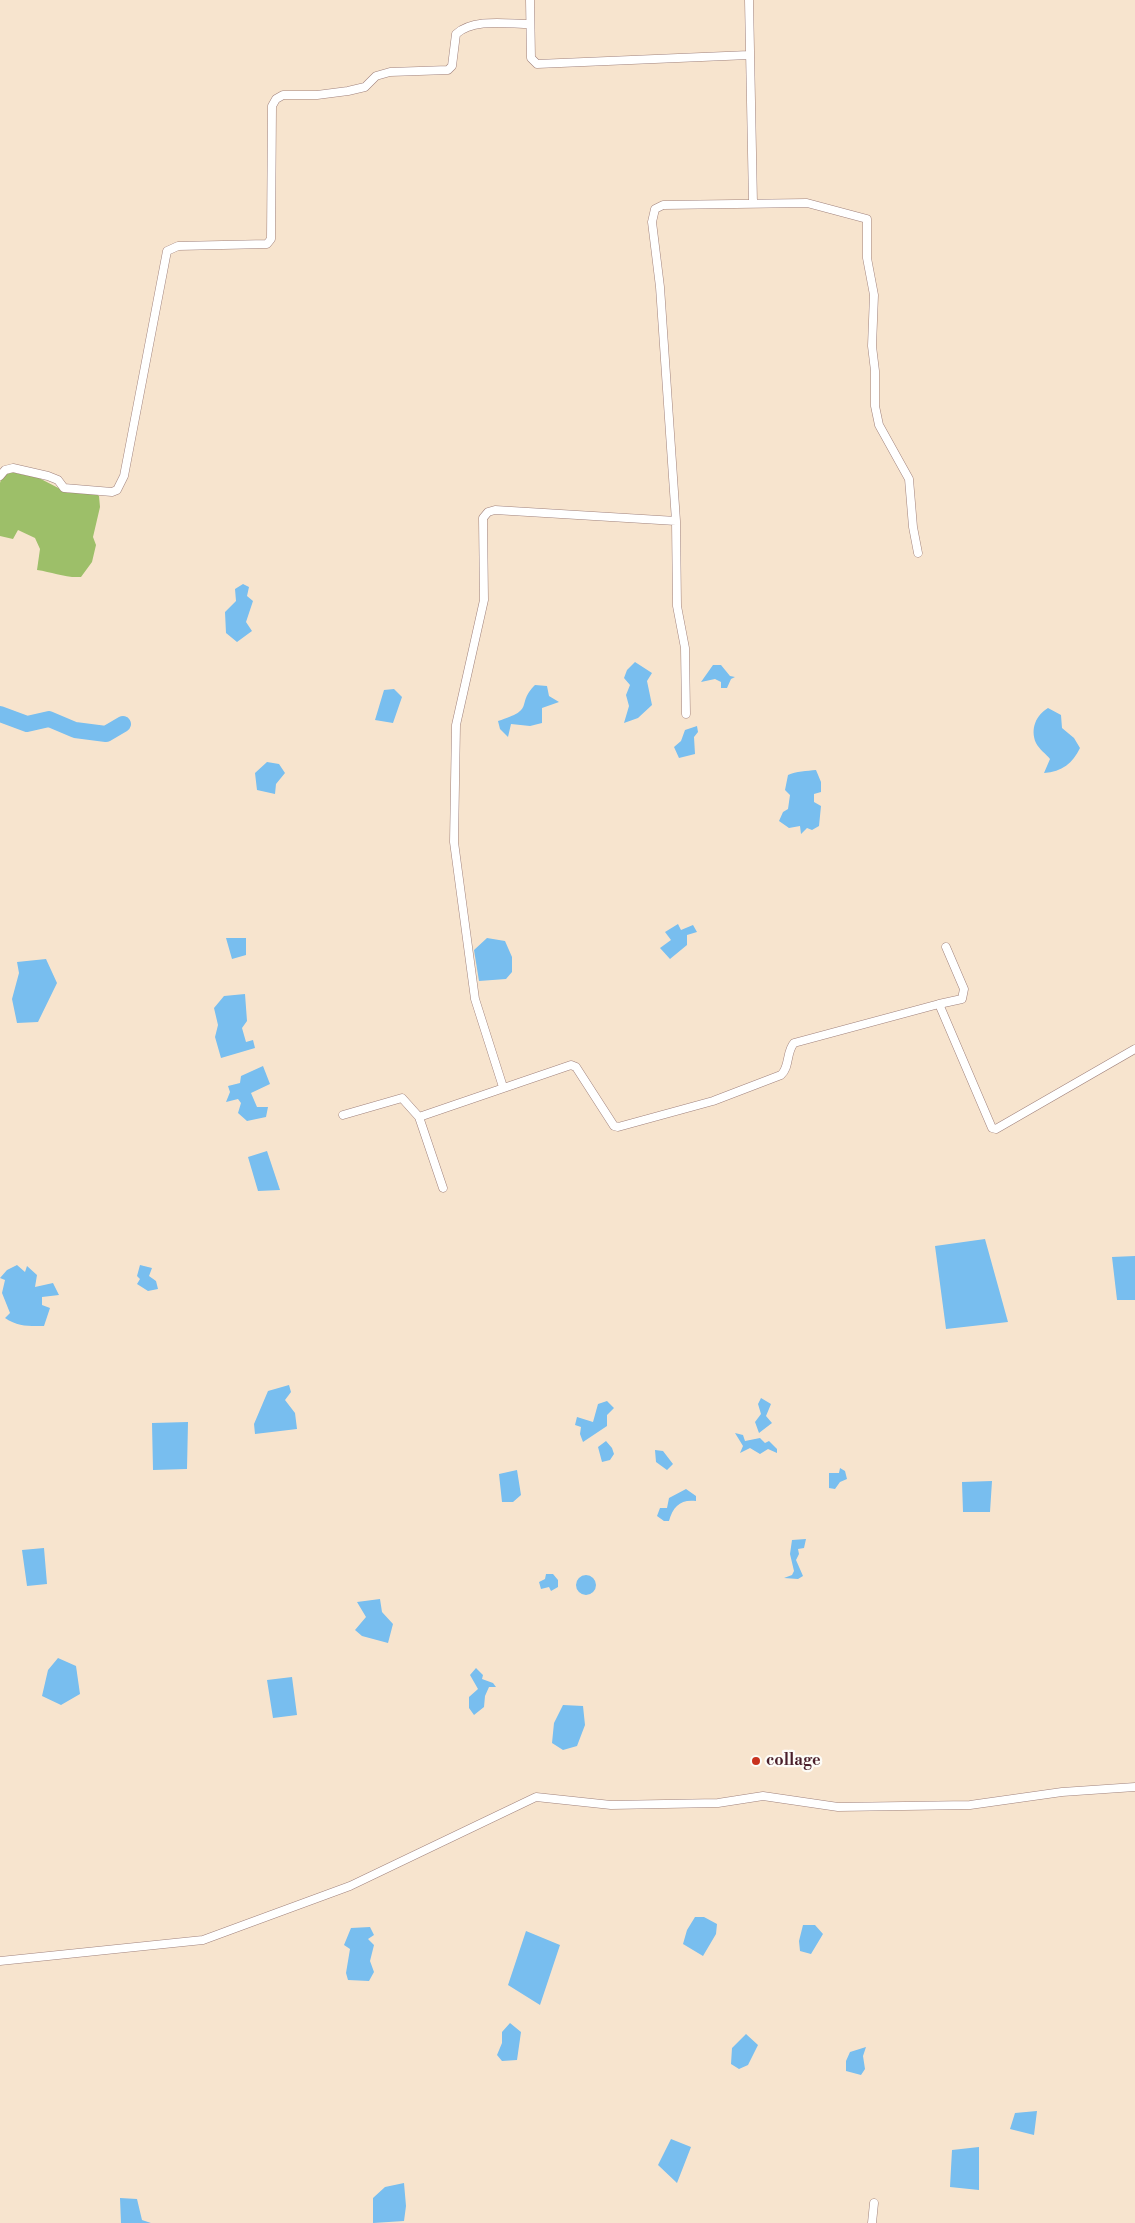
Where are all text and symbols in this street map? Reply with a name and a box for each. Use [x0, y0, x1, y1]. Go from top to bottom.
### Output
place label: collage [766, 1751, 821, 1771]
marker: collage [750, 1755, 762, 1767]

